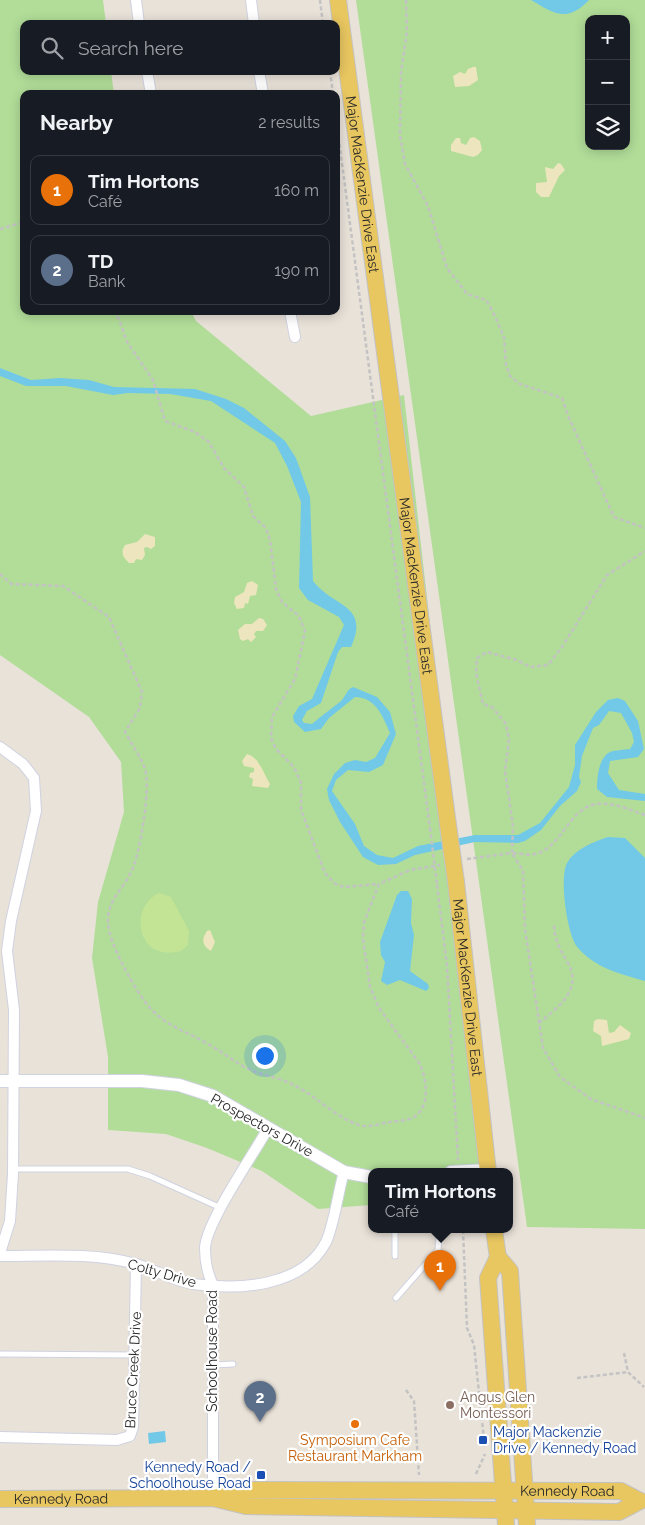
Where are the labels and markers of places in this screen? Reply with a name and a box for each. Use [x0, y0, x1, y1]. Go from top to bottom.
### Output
pin: 1 [424, 1250, 456, 1291]
pin: 2 [244, 1381, 276, 1422]
place label: Angus Glen Montessori [460, 1389, 535, 1421]
marker: Angus Glen Montessori [444, 1399, 456, 1411]
marker: Symposium Cafe Restaurant Markham [349, 1418, 361, 1430]
place label: Major Mackenzie Drive / Kennedy Road [493, 1424, 636, 1456]
place label: Symposium Cafe Restaurant Markham [288, 1432, 422, 1464]
marker: Major Mackenzie Drive / Kennedy Road [477, 1434, 489, 1446]
place label: Kennedy Road / Schoolhouse Road [129, 1459, 252, 1491]
marker: Kennedy Road / Schoolhouse Road [255, 1469, 267, 1481]

